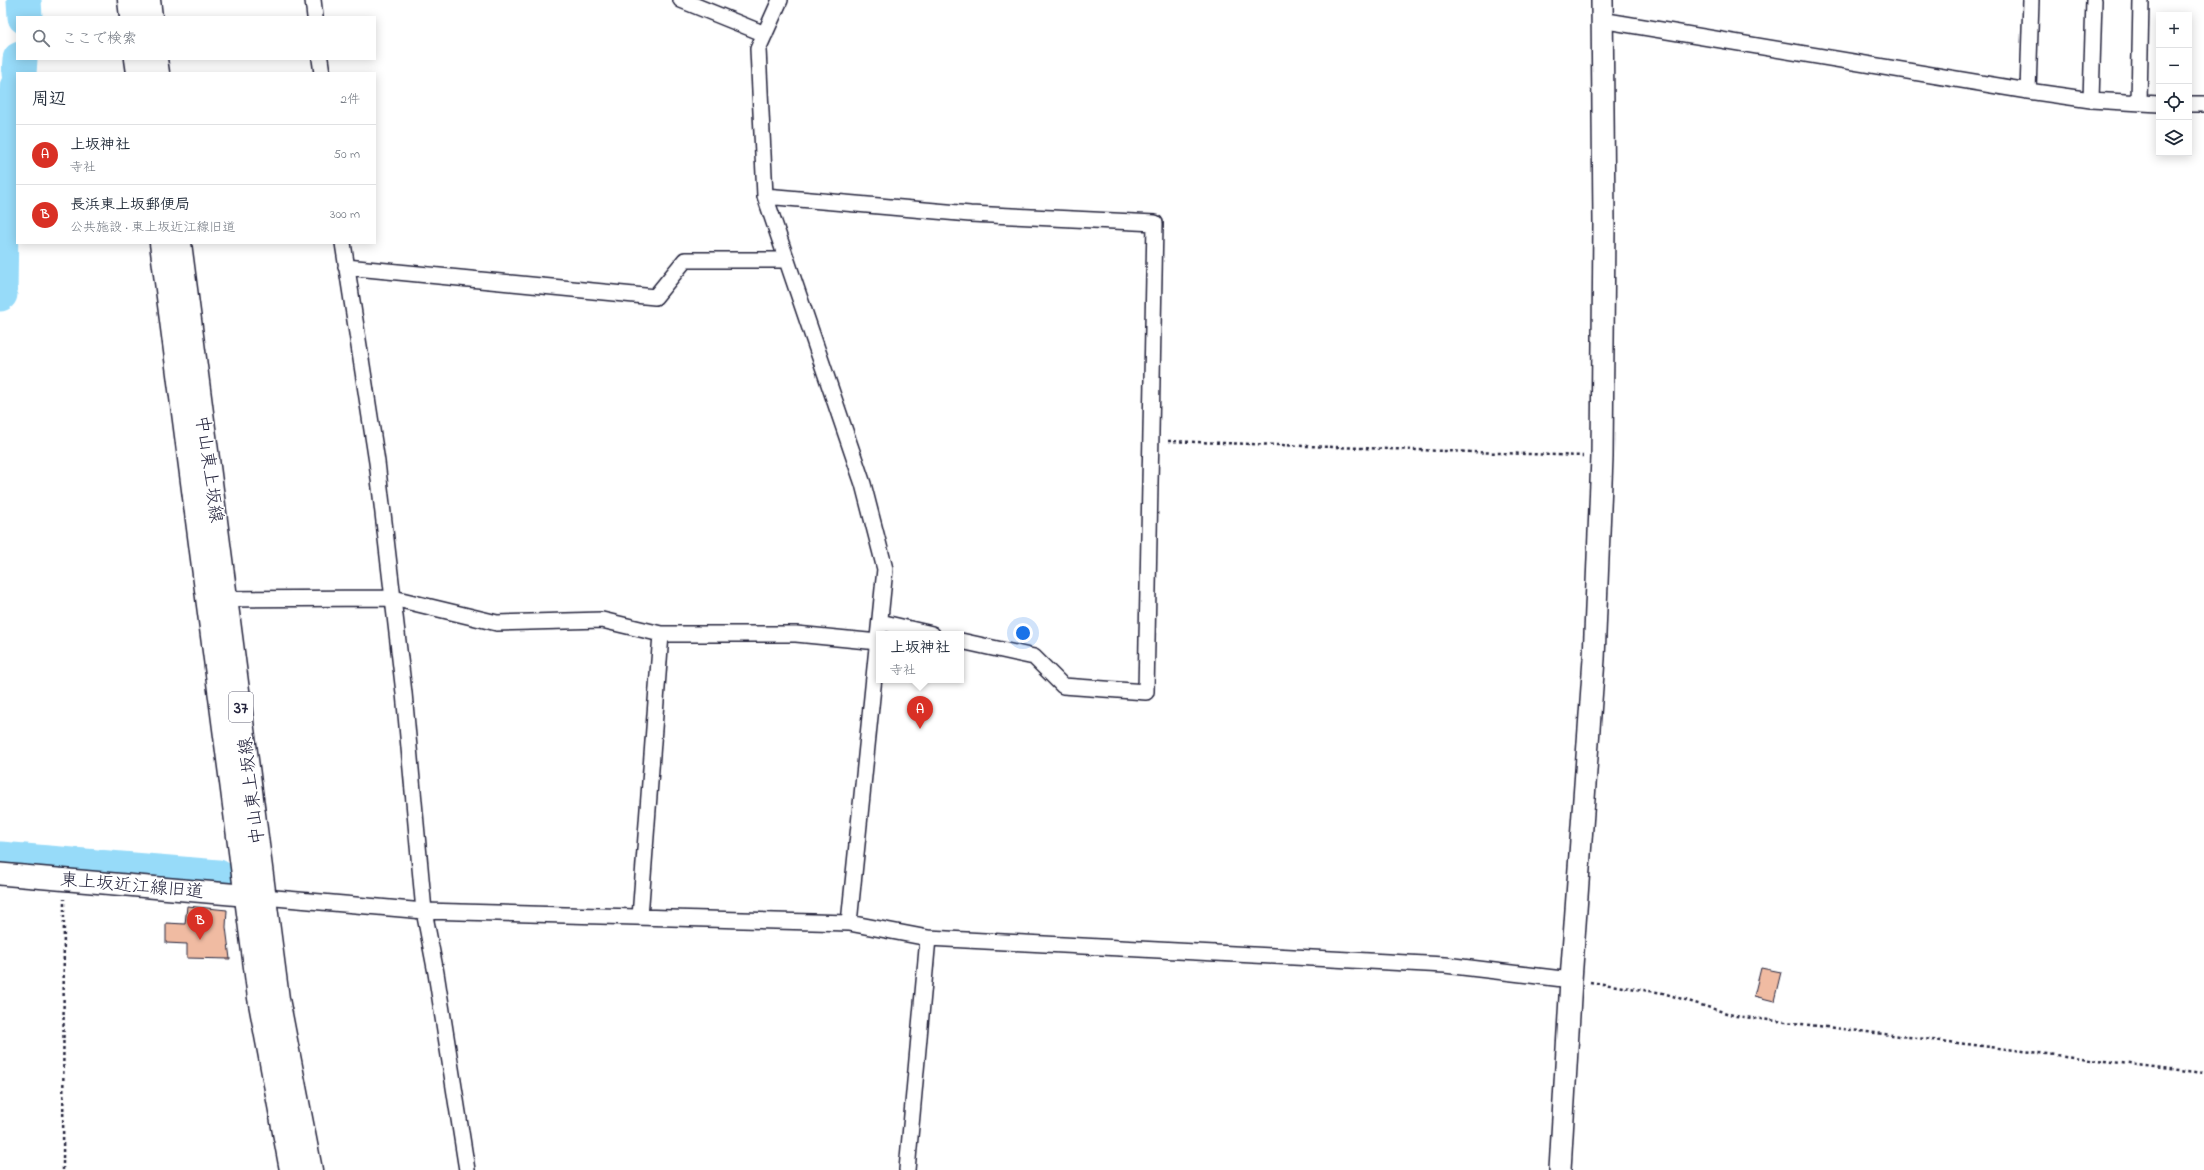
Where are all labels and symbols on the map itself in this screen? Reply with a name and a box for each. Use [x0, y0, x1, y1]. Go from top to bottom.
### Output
street label: 中山東上坂線 [188, 414, 228, 525]
your location [1013, 623, 1033, 643]
road number: 37 [229, 692, 253, 722]
pin: A [907, 696, 933, 729]
street label: 中山東上坂線 [234, 736, 272, 846]
street label: 東上坂近江線旧道 [59, 868, 205, 906]
pin: B [187, 907, 213, 940]

